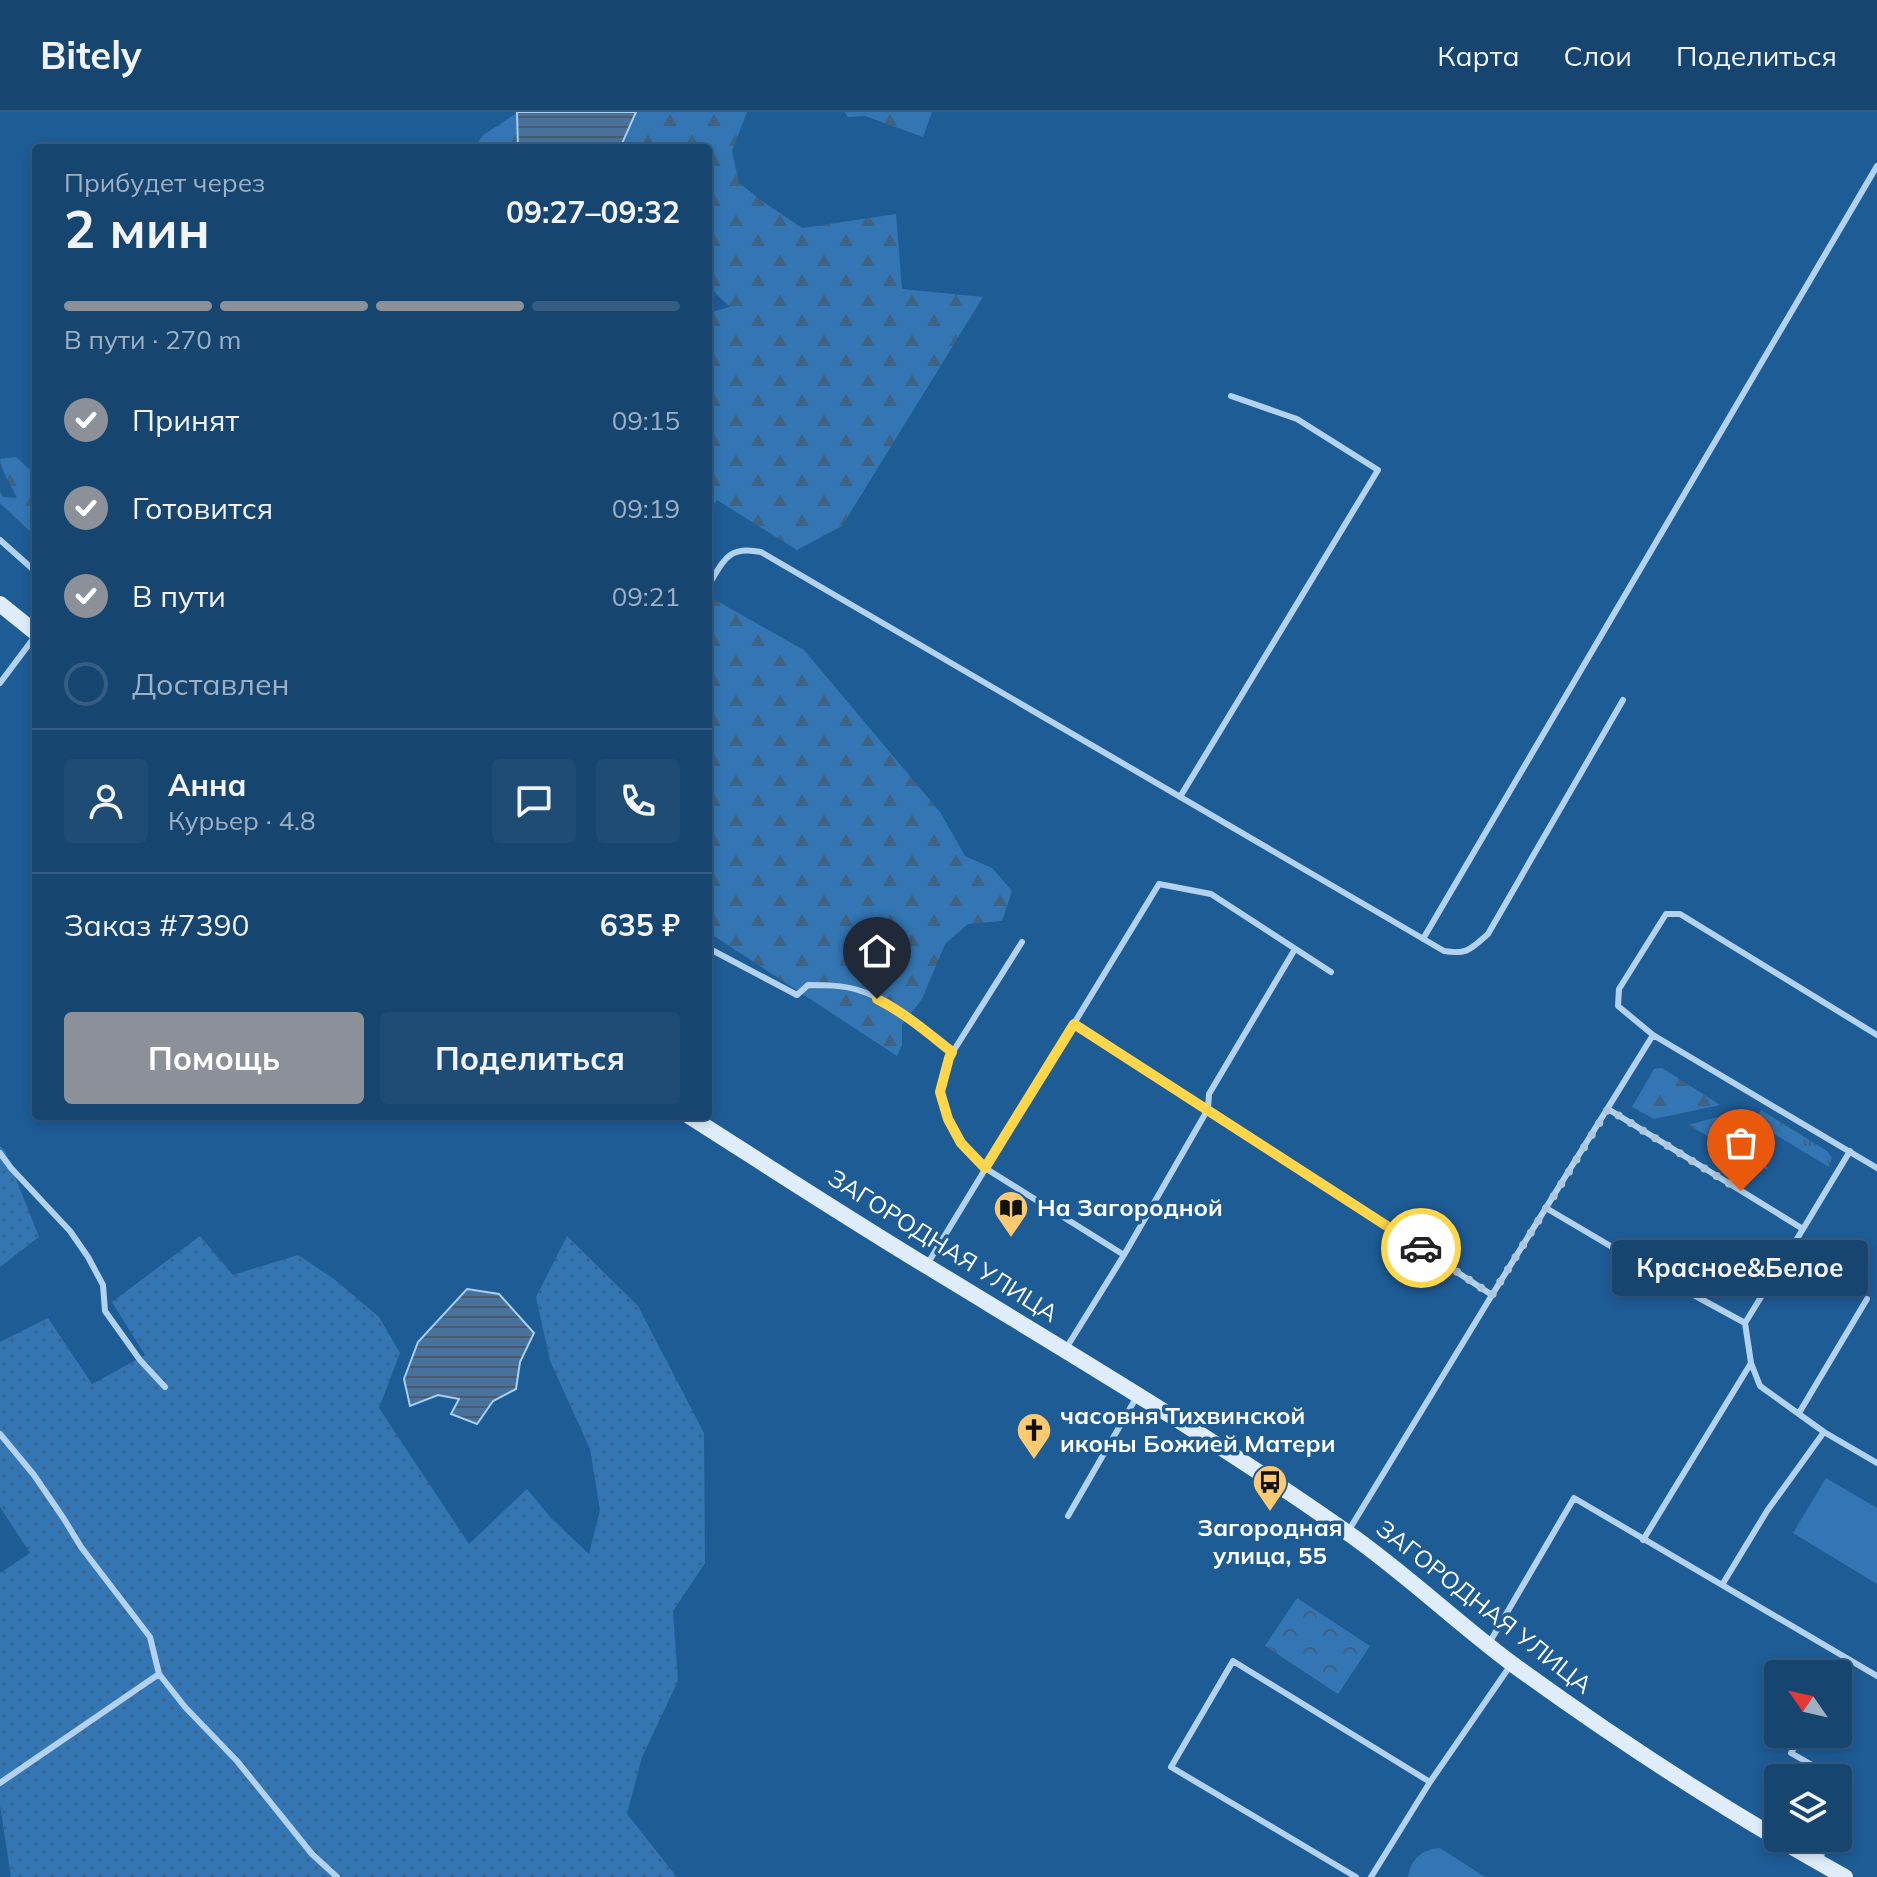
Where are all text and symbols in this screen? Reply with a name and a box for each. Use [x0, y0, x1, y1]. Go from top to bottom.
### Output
text: Bitely [40, 31, 142, 79]
text: Карта [1437, 38, 1520, 73]
text: Слои [1564, 38, 1632, 73]
text: Поделиться [1676, 38, 1837, 73]
text: Прибудет через [64, 166, 265, 199]
text: 09:27–09:32 [506, 193, 680, 231]
text: 2 мин [64, 196, 210, 261]
text: В пути · 270 m [64, 323, 241, 356]
icon: check [64, 398, 108, 442]
text: Принят [132, 401, 239, 439]
text: 09:15 [612, 404, 680, 437]
icon: check [64, 486, 108, 530]
text: Готовится [132, 489, 273, 527]
text: 09:19 [612, 492, 680, 525]
icon: check [64, 574, 108, 618]
text: В пути [132, 577, 226, 615]
text: 09:21 [612, 580, 680, 613]
text: Доставлен [132, 665, 290, 703]
button: person [64, 759, 148, 843]
button: chat [492, 759, 576, 843]
button: phone [596, 759, 680, 843]
text: Анна [168, 766, 247, 804]
text: Курьер · 4.8 [168, 804, 316, 837]
text: Заказ #7390 [64, 906, 249, 944]
text: 635 ₽ [600, 906, 680, 944]
pin [843, 917, 911, 999]
icon: home [855, 929, 899, 973]
button: Помощь [64, 1012, 364, 1104]
button: Поделиться [380, 1012, 680, 1104]
pin [1707, 1109, 1775, 1191]
icon: bag [1719, 1121, 1763, 1165]
street label: ЗАГОРОДНАЯ УЛИЦА [823, 1162, 1064, 1328]
library icon: На Загородной [992, 1189, 1030, 1239]
place label: На Загородной [1037, 1192, 1223, 1222]
courier [1381, 1208, 1461, 1288]
icon: car [1399, 1226, 1443, 1270]
callout: Красное&Белое [1613, 1239, 1869, 1295]
text: Красное&Белое [1636, 1251, 1844, 1284]
place label: часовня Тихвинской иконы Божией Матери [1060, 1400, 1335, 1458]
church icon: часовня Тихвинской иконы Божией Матери [1015, 1411, 1053, 1461]
bus stop icon: Загородная улица, 55 [1251, 1463, 1289, 1513]
place label: Загородная улица, 55 [1197, 1512, 1343, 1570]
street label: ЗАГОРОДНАЯ УЛИЦА [1371, 1513, 1599, 1700]
north arrow [1764, 1660, 1852, 1748]
map controls [1764, 1660, 1852, 1852]
button: layers [1764, 1764, 1852, 1852]

